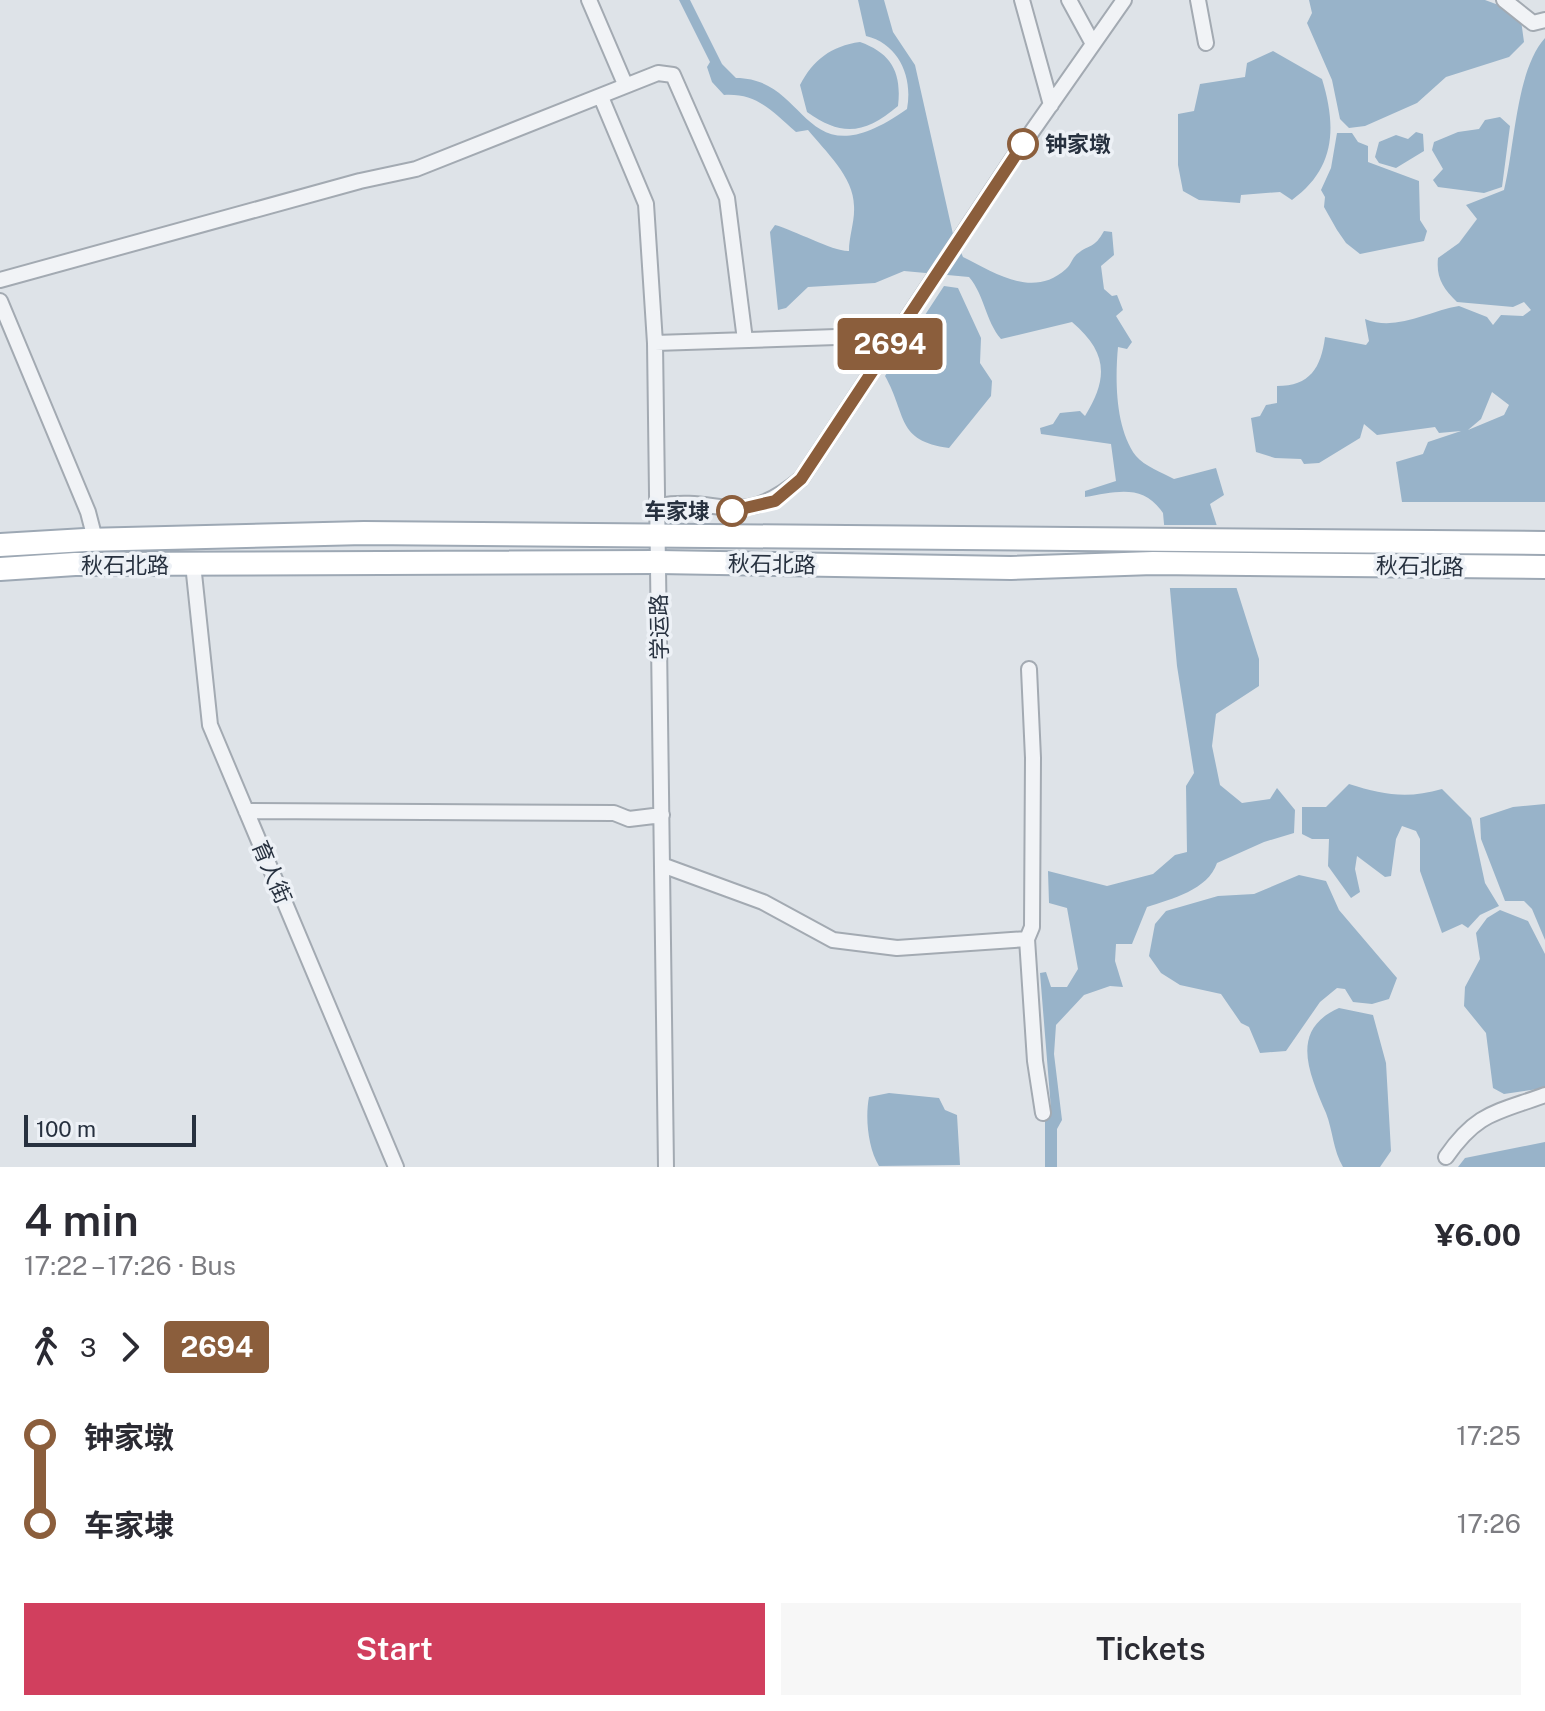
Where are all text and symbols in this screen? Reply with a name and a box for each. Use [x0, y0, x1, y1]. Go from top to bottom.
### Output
marker: 钟家墩 [1008, 129, 1038, 159]
place label: 钟家墩 [1045, 131, 1111, 157]
line badge: 2694 [834, 318, 946, 370]
text: 2694 [854, 327, 926, 360]
marker: 车家埭 [717, 496, 747, 526]
place label: 车家埭 [644, 498, 710, 524]
street label: 秋石北路 [728, 550, 816, 578]
street label: 秋石北路 [81, 552, 169, 578]
street label: 秋石北路 [1376, 552, 1464, 580]
street label: 学运路 [645, 594, 673, 660]
street label: 育人街 [247, 837, 297, 907]
scale bar [24, 1111, 196, 1147]
text: 100 m [36, 1116, 96, 1142]
text: 4 min [24, 1194, 139, 1246]
text: ¥6.00 [1435, 1217, 1521, 1253]
text: 17:22 – 17:26 · Bus [24, 1250, 236, 1281]
icon: walk [24, 1325, 68, 1369]
icon: forward [108, 1325, 152, 1369]
text: 2694 [180, 1330, 253, 1363]
text: 3 [80, 1332, 96, 1363]
text: 钟家墩 [84, 1419, 174, 1455]
text: 17:25 [1456, 1420, 1521, 1451]
text: 车家埭 [84, 1507, 174, 1543]
text: 17:26 [1457, 1508, 1521, 1539]
button: Start [24, 1603, 765, 1695]
button: Tickets [781, 1603, 1521, 1695]

